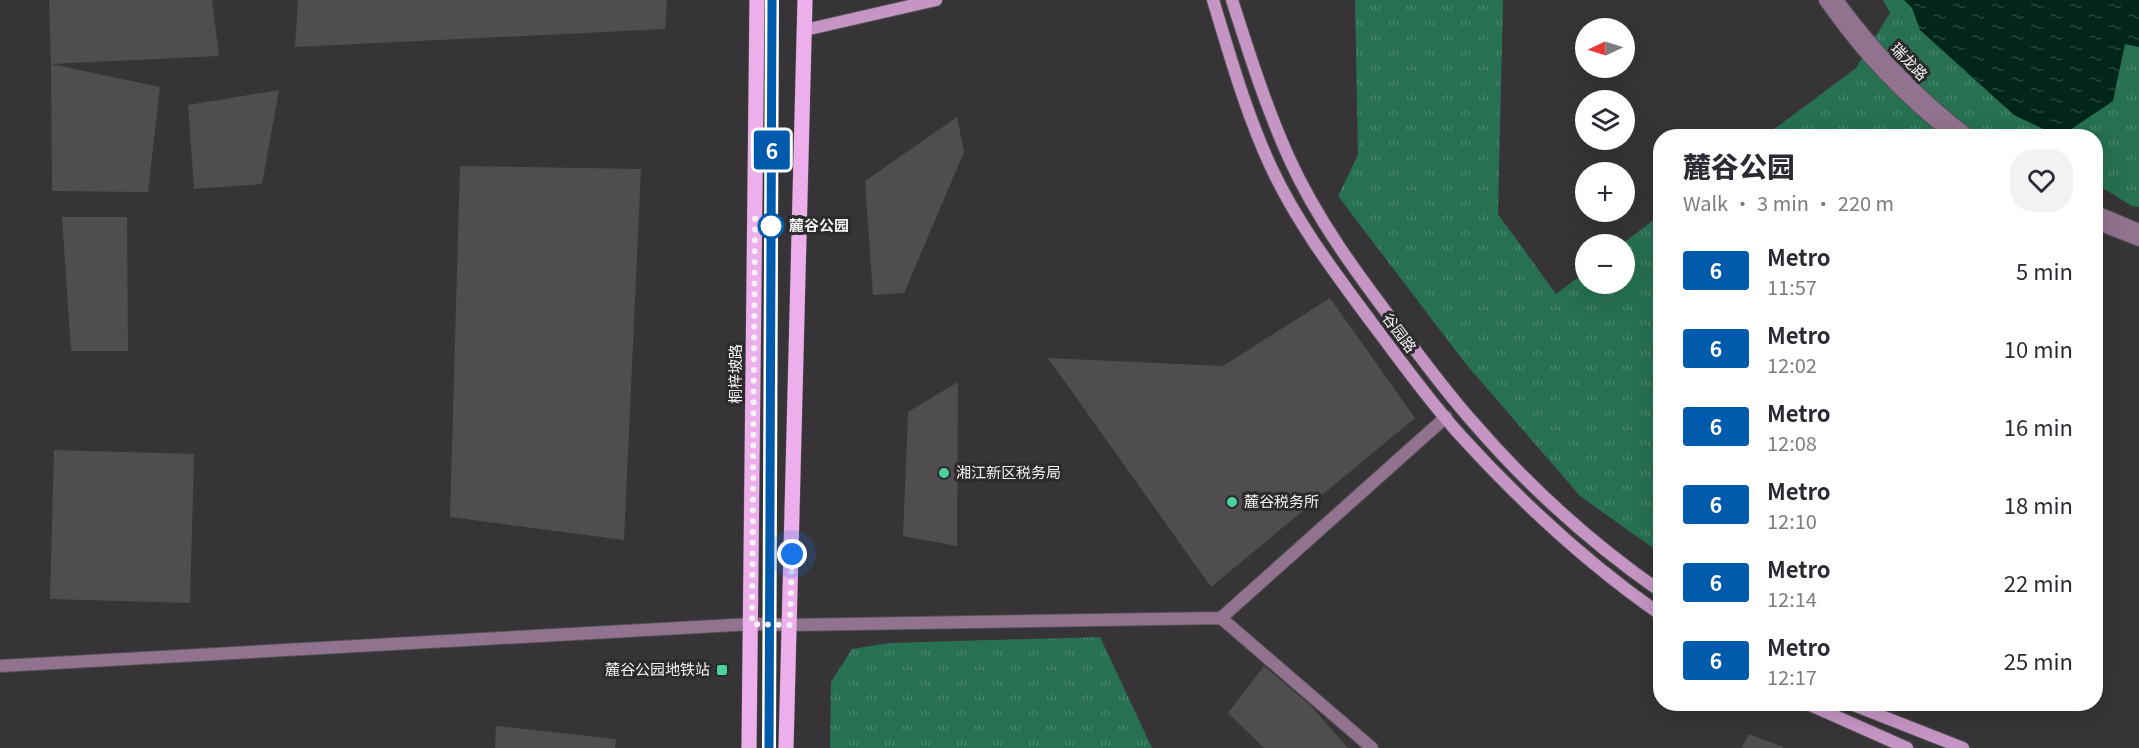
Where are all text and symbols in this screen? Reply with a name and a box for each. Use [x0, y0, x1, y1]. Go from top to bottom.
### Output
north arrow [1575, 18, 1635, 78]
map controls [1575, 18, 1635, 294]
street label: 瑞龙路 [1887, 37, 1933, 84]
button: layers [1575, 90, 1635, 150]
line badge: 6 [752, 130, 792, 170]
text: 6 [766, 135, 778, 165]
text: 麓谷公园 [1683, 145, 1795, 185]
button: heart [2010, 149, 2073, 212]
button: + [1575, 162, 1635, 222]
text: Walk · 3 min · 220 m [1683, 188, 1894, 217]
marker: 麓谷公园 [758, 213, 784, 239]
place label: 麓谷公园 [789, 214, 849, 235]
button: − [1575, 234, 1635, 294]
text: Metro [1767, 240, 1830, 272]
text: 5 min [2016, 254, 2073, 286]
text: 6 [1710, 255, 1722, 285]
text: 11:57 [1767, 272, 1817, 301]
street label: 谷园路 [1378, 308, 1422, 356]
text: Metro [1767, 318, 1830, 350]
text: 10 min [2004, 332, 2073, 364]
text: 6 [1710, 333, 1722, 363]
street label: 桐梓坡路 [724, 344, 745, 404]
text: 12:02 [1767, 350, 1817, 379]
text: Metro [1767, 396, 1830, 428]
text: 16 min [2004, 410, 2073, 442]
text: 6 [1710, 411, 1722, 441]
text: 12:08 [1767, 428, 1817, 457]
place label: 湘江新区税务局 [956, 461, 1061, 482]
marker: 湘江新区税务局 [937, 466, 951, 480]
text: Metro [1767, 474, 1830, 506]
text: 18 min [2004, 488, 2073, 520]
text: 6 [1710, 489, 1722, 519]
place label: 麓谷税务所 [1244, 490, 1319, 511]
marker: 麓谷税务所 [1225, 495, 1239, 509]
text: 12:10 [1767, 506, 1817, 535]
your location [777, 539, 807, 569]
text: Metro [1767, 552, 1830, 584]
text: 22 min [2004, 566, 2073, 598]
text: 6 [1710, 567, 1722, 597]
text: 12:14 [1767, 584, 1817, 613]
text: Metro [1767, 630, 1830, 662]
text: 25 min [2004, 644, 2073, 676]
text: 6 [1710, 645, 1722, 675]
place label: 麓谷公园地铁站 [605, 658, 710, 679]
text: 12:17 [1767, 662, 1817, 691]
marker: 麓谷公园地铁站 [715, 663, 729, 677]

